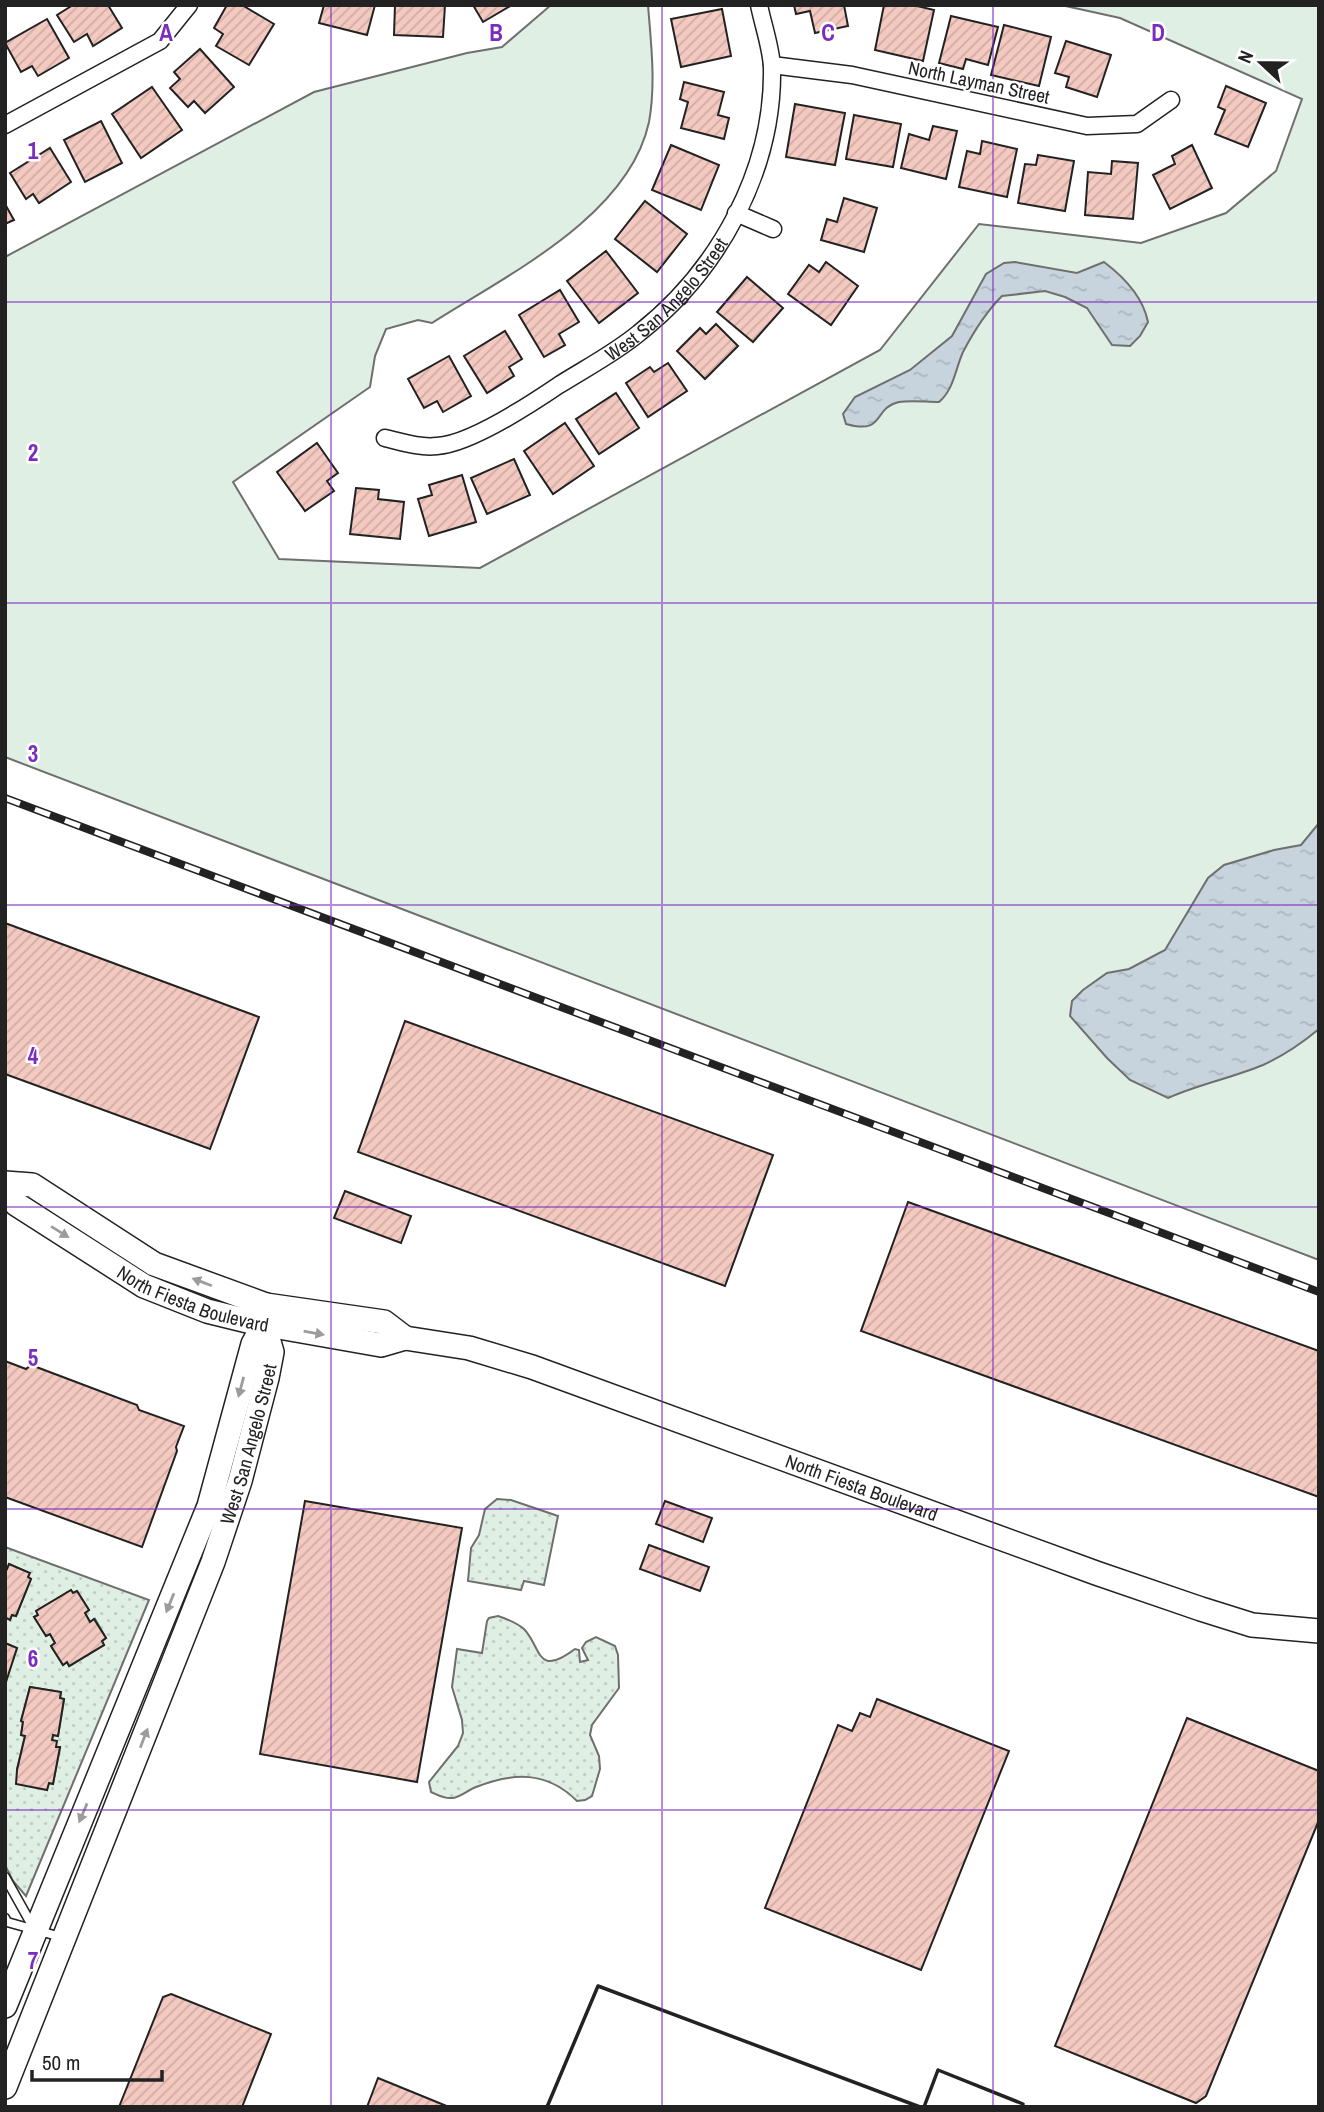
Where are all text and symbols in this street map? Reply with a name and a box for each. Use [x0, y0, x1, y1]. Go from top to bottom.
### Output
text: A [159, 17, 173, 48]
text: B [489, 17, 503, 48]
text: C [821, 17, 835, 48]
text: D [1151, 17, 1165, 48]
north arrow [1226, 28, 1296, 98]
text: N [1231, 47, 1259, 67]
street label: North Layman Street [906, 54, 1053, 110]
text: 1 [28, 135, 39, 166]
street label: West San Angelo Street [600, 232, 734, 367]
text: 2 [28, 437, 38, 468]
text: 3 [28, 738, 38, 769]
text: 4 [28, 1040, 39, 1071]
one-way arrow [51, 1225, 70, 1238]
street label: North Fiesta Boulevard [112, 1259, 271, 1338]
one-way arrow [191, 1277, 212, 1288]
one-way arrow [303, 1328, 325, 1339]
text: 5 [28, 1342, 38, 1373]
street label: West San Angelo Street [214, 1361, 283, 1528]
one-way arrow [235, 1377, 246, 1399]
street label: North Fiesta Boulevard [782, 1448, 941, 1527]
one-way arrow [165, 1593, 176, 1614]
text: 6 [28, 1643, 38, 1674]
one-way arrow [138, 1727, 149, 1748]
one-way arrow [77, 1803, 88, 1824]
text: 7 [28, 1945, 38, 1976]
scale bar [32, 2038, 161, 2082]
text: 50 m [42, 2048, 80, 2077]

